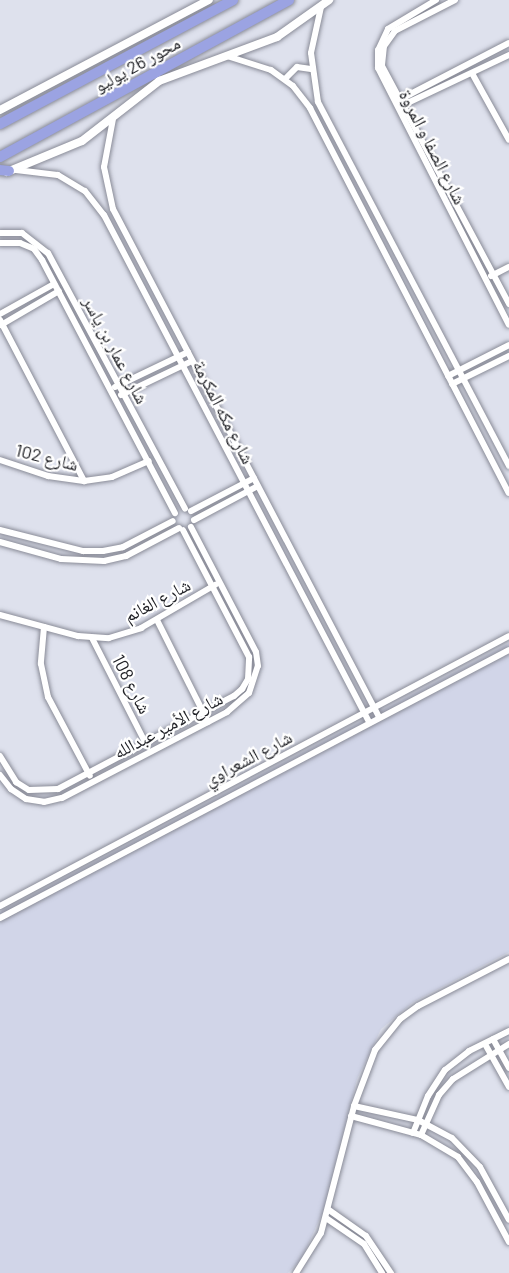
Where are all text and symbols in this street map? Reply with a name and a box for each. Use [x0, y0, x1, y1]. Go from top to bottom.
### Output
street label: محور 26 يوليو [90, 32, 184, 96]
street label: شارع الصفا و المروة [395, 86, 471, 208]
street label: شارع عمار بن ياسر [79, 293, 153, 407]
street label: شارع مكه المكرمة [189, 357, 259, 467]
street label: شارع 102 [13, 439, 81, 475]
street label: شارع الغانم [120, 573, 194, 627]
street label: شارع 108 [108, 651, 156, 717]
street label: شارع الأمير عبدالله [110, 687, 226, 763]
street label: شارع الشعراوي [200, 726, 296, 790]

